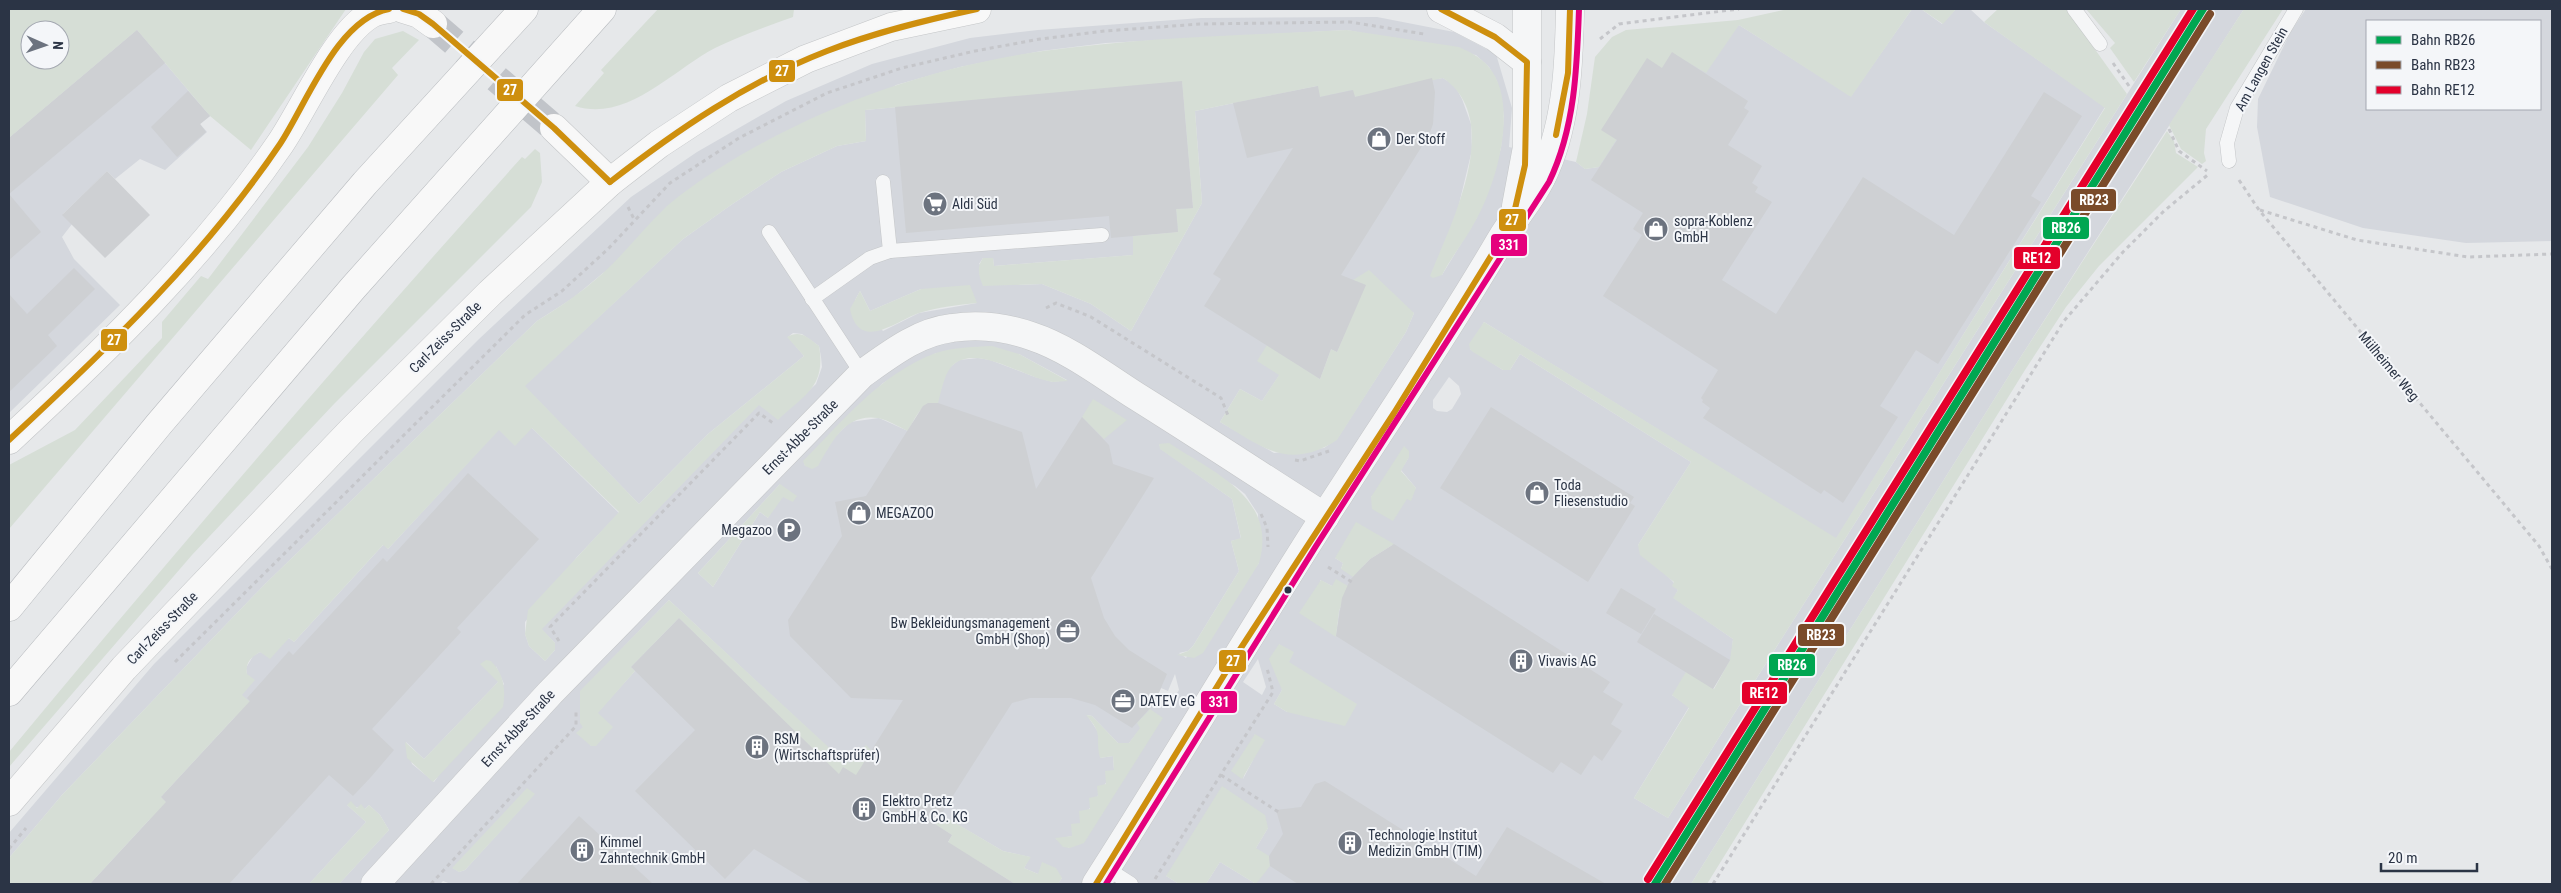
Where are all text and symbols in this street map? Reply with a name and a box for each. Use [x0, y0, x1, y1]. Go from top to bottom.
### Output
north arrow [20, 20, 70, 70]
legend [2366, 20, 2541, 110]
street label: Am Langen Stein [2231, 24, 2291, 114]
text: Bahn RB26 [2411, 31, 2475, 49]
text: N [50, 41, 66, 50]
text: Bahn RB23 [2411, 56, 2475, 74]
line badge: 27 [768, 59, 796, 83]
text: 27 [775, 63, 789, 79]
line badge: 27 [496, 78, 524, 102]
text: Bahn RE12 [2411, 81, 2475, 99]
text: 27 [503, 82, 517, 98]
shop icon: Der Stoff [1366, 126, 1392, 152]
place label: Der Stoff [1396, 131, 1446, 147]
line badge: RB23 [2070, 188, 2117, 212]
supermarket icon: Aldi Süd [922, 191, 948, 217]
text: RB23 [2079, 192, 2109, 208]
place label: Aldi Süd [952, 196, 998, 212]
line badge: 27 [1498, 208, 1527, 232]
text: 27 [1505, 212, 1519, 228]
place label: sopra-Koblenz GmbH [1674, 213, 1753, 245]
shop icon: sopra-Koblenz GmbH [1643, 216, 1669, 242]
line badge: RB26 [2042, 216, 2090, 240]
text: RB26 [2051, 220, 2081, 236]
line badge: 331 [1490, 233, 1528, 257]
text: 331 [1498, 237, 1520, 253]
line badge: RE12 [2013, 246, 2061, 270]
text: RE12 [2023, 250, 2051, 266]
street label: Carl-Zeiss-Straße [406, 298, 484, 376]
line badge: 27 [100, 328, 128, 352]
street label: Mülheimer Weg [2355, 328, 2423, 404]
text: 27 [107, 332, 121, 348]
street label: Ernst-Abbe-Straße [759, 396, 841, 478]
place label: Toda Fliesenstudio [1554, 477, 1628, 509]
shop icon: Toda Fliesenstudio [1524, 480, 1550, 506]
shop icon: MEGAZOO [846, 500, 872, 526]
place label: MEGAZOO [876, 505, 934, 521]
parking icon: Megazoo [776, 517, 802, 543]
place label: Megazoo [721, 522, 772, 538]
unlabelled marker [1283, 585, 1293, 595]
street label: Carl-Zeiss-Straße [123, 588, 201, 668]
place label: Bw Bekleidungsmanagement GmbH (Shop) [891, 615, 1050, 648]
office icon: Bw Bekleidungsmanagement GmbH (Shop) [1055, 618, 1081, 644]
line badge: RB23 [1797, 623, 1845, 647]
text: RB23 [1806, 627, 1836, 643]
building icon: Vivavis AG [1508, 648, 1534, 674]
line badge: 27 [1218, 649, 1247, 673]
text: 27 [1226, 653, 1240, 669]
place label: Vivavis AG [1538, 653, 1597, 669]
line badge: RB26 [1768, 653, 1816, 677]
text: RB26 [1777, 657, 1807, 673]
line badge: RE12 [1741, 681, 1788, 705]
text: RE12 [1750, 685, 1778, 701]
street label: Ernst-Abbe-Straße [478, 686, 558, 770]
office icon: DATEV eG [1110, 688, 1136, 714]
line badge: 331 [1200, 690, 1238, 714]
place label: DATEV eG [1140, 693, 1195, 709]
text: 331 [1208, 694, 1230, 710]
place label: RSM (Wirtschaftsprüfer) [774, 731, 880, 764]
building icon: RSM (Wirtschaftsprüfer) [744, 734, 770, 760]
place label: Elektro Pretz GmbH & Co. KG [882, 793, 968, 825]
building icon: Elektro Pretz GmbH & Co. KG [851, 796, 877, 822]
place label: Technologie Institut Medizin GmbH (TIM) [1368, 827, 1482, 860]
building icon: Technologie Institut Medizin GmbH (TIM) [1337, 830, 1363, 856]
place label: Kimmel Zahntechnik GmbH [600, 834, 705, 866]
building icon: Kimmel Zahntechnik GmbH [569, 837, 595, 863]
scale bar [2381, 840, 2477, 872]
text: 20 m [2388, 849, 2418, 867]

